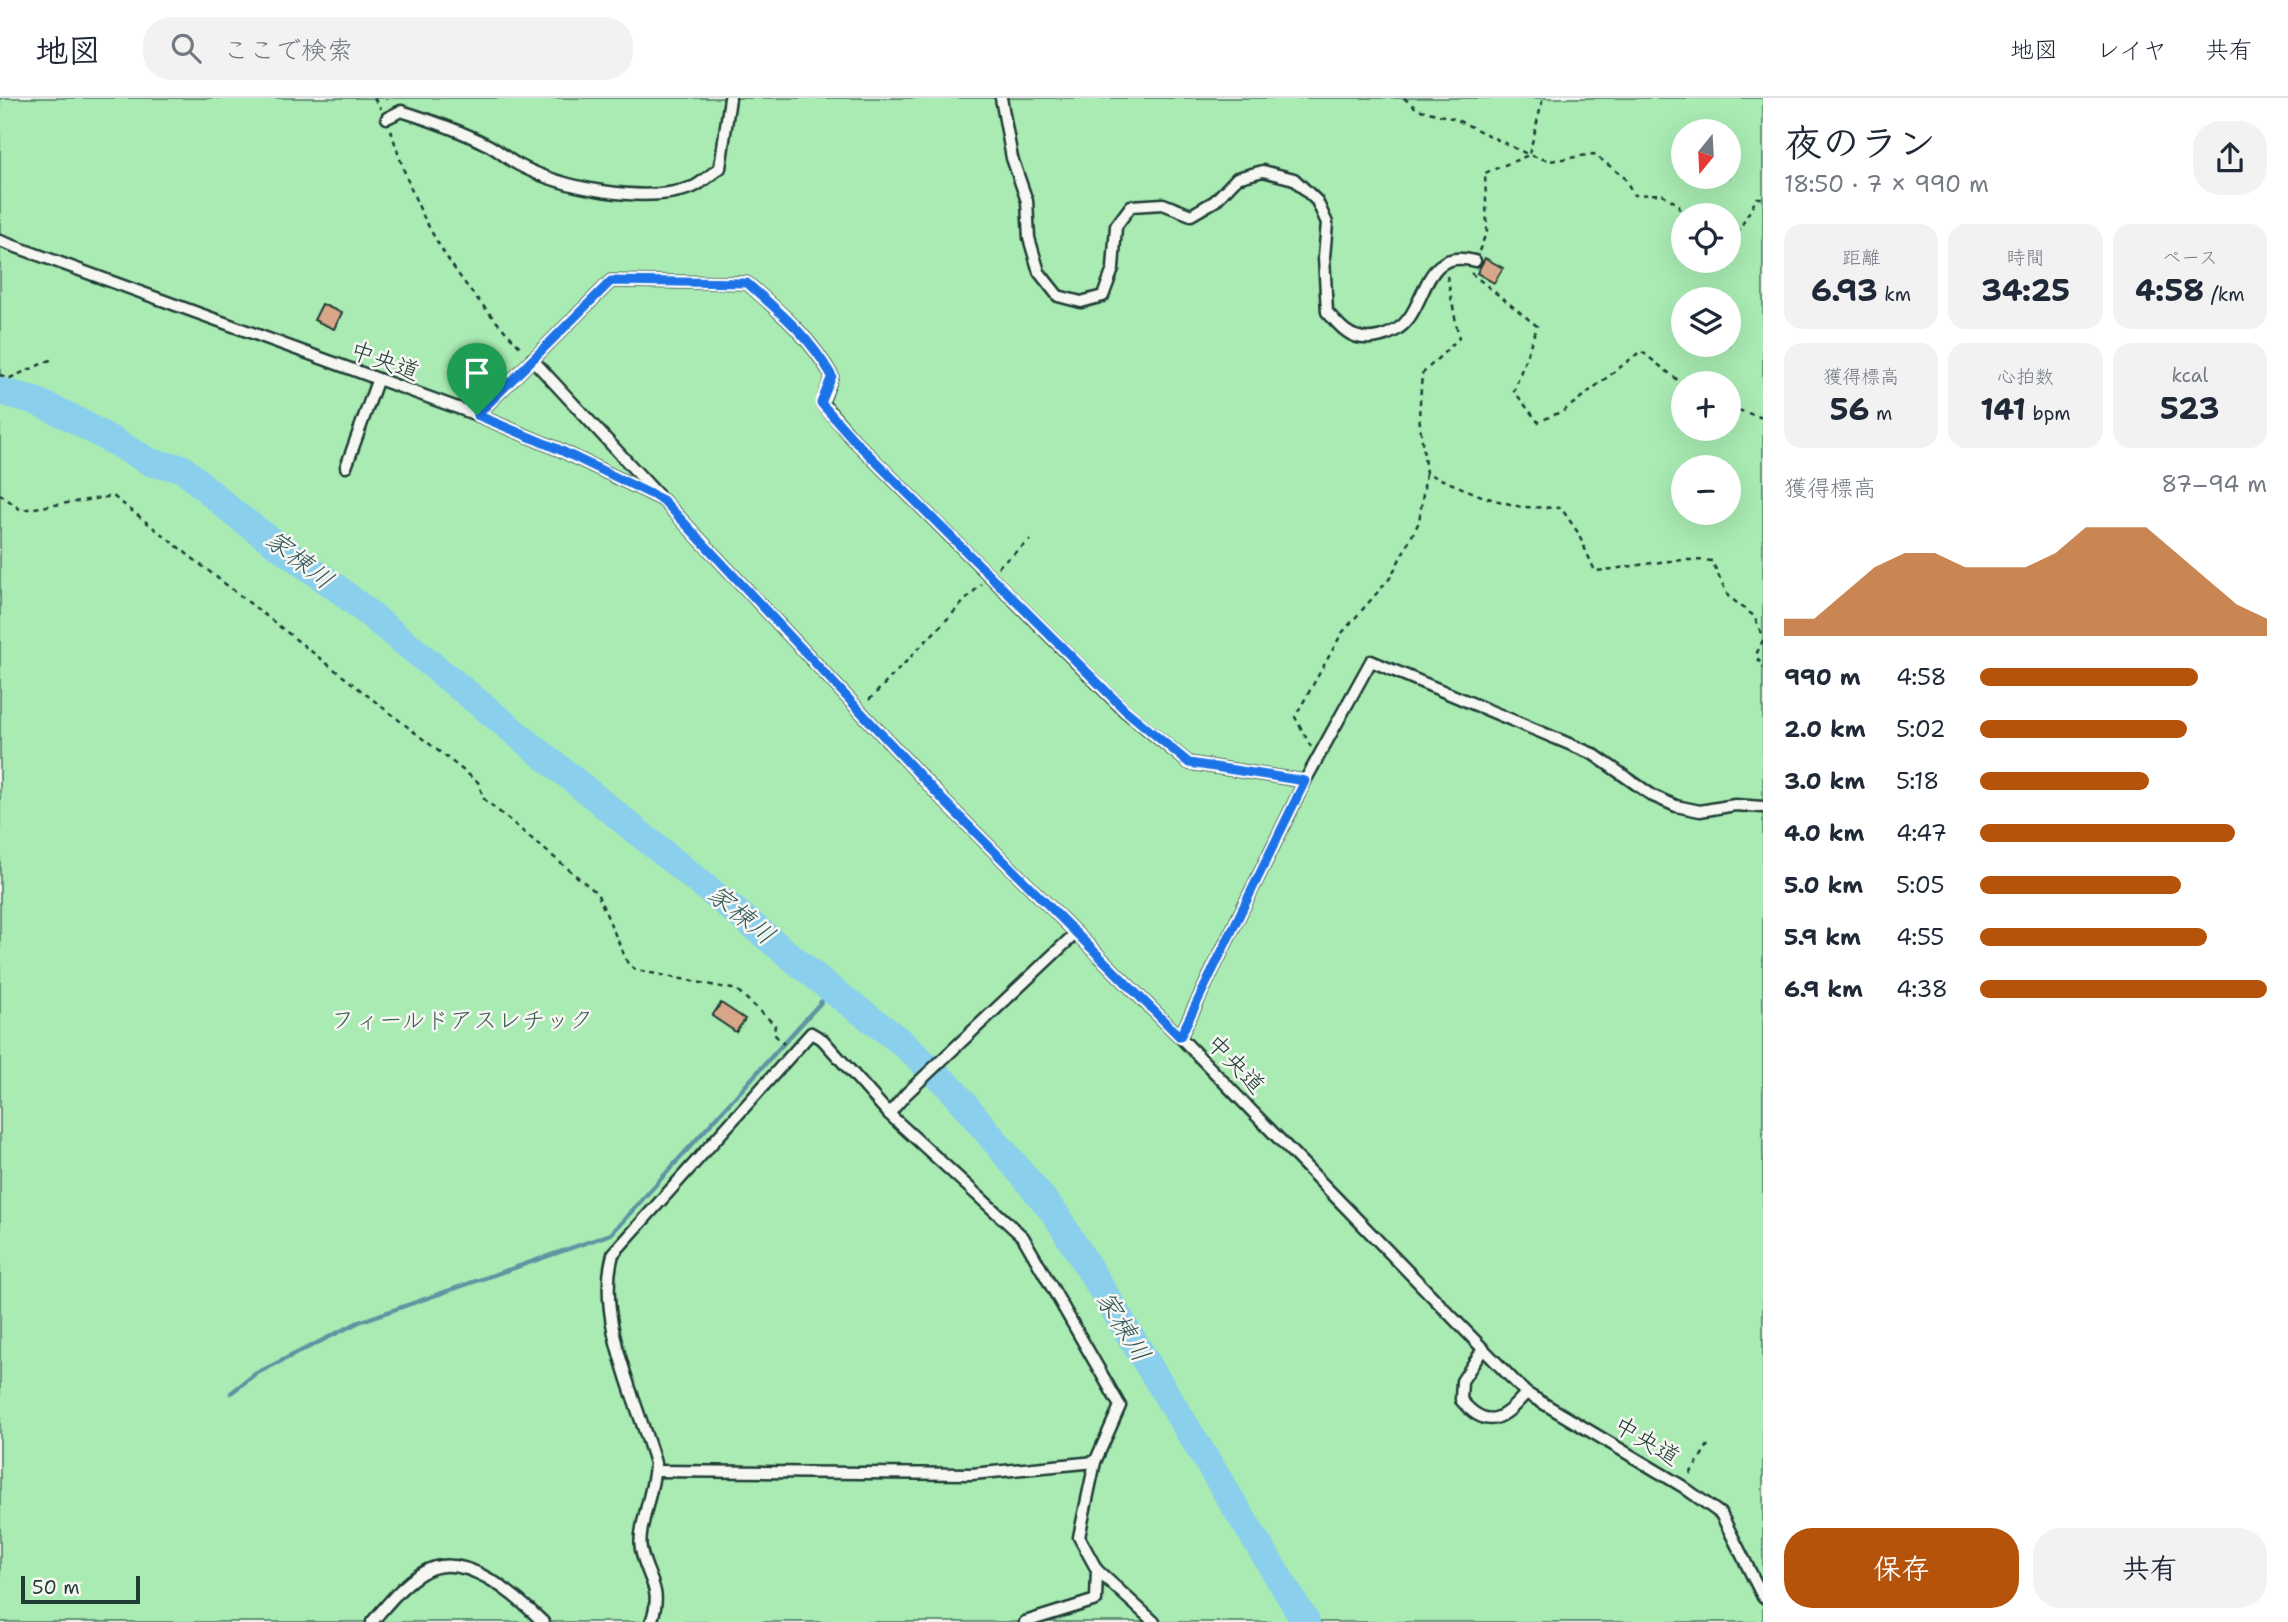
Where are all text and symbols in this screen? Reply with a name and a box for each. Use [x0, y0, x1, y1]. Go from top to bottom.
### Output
search box [143, 17, 633, 80]
text: 地図 [35, 28, 101, 73]
icon: search [167, 29, 205, 67]
text: ここで検索 [223, 32, 353, 67]
text: 地図 [2010, 34, 2058, 66]
text: レイヤ [2096, 34, 2167, 66]
text: 共有 [2205, 34, 2253, 66]
text: 夜のラン [1784, 117, 1936, 168]
north arrow [1671, 119, 1741, 189]
map controls [1671, 119, 1741, 525]
button: share [2193, 121, 2267, 195]
text: 18:50 · 7 × 990 m [1784, 169, 1989, 199]
button: locate [1671, 203, 1741, 273]
text: 距離 [1842, 245, 1880, 270]
text: 時間 [2006, 245, 2045, 270]
text: ペース [2162, 245, 2218, 270]
text: 6.93 [1811, 270, 1878, 311]
text: 34:25 [1981, 270, 2070, 311]
text: 4:58 [2135, 270, 2204, 311]
text: km [1878, 282, 1911, 307]
text: /km [2204, 282, 2245, 307]
button: layers [1671, 287, 1741, 357]
street label: 中央道 [346, 334, 424, 388]
pin [447, 343, 507, 415]
icon: arrive [458, 354, 496, 392]
text: kcal [2171, 363, 2208, 388]
text: 獲得標高 [1823, 364, 1899, 389]
text: 心拍数 [1997, 364, 2054, 389]
button: + [1671, 371, 1741, 441]
text: 523 [2160, 388, 2220, 429]
text: 56 [1830, 389, 1870, 430]
text: 141 [1980, 389, 2026, 430]
text: m [1870, 401, 1892, 426]
text: bpm [2026, 401, 2071, 426]
button: − [1671, 455, 1741, 525]
text: 87–94 m [2161, 469, 2267, 499]
text: 獲得標高 [1784, 473, 1876, 503]
water label: 家棟川 [258, 521, 342, 597]
text: 990 m [1784, 662, 1861, 692]
text: 4:58 [1896, 662, 1947, 692]
text: 2.0 km [1784, 714, 1866, 744]
text: 5:02 [1896, 714, 1946, 744]
text: 3.0 km [1784, 766, 1865, 796]
text: 5:18 [1896, 766, 1939, 796]
text: 4.0 km [1784, 818, 1865, 848]
text: 4:47 [1896, 818, 1947, 848]
text: 5.0 km [1784, 870, 1863, 900]
text: 5:05 [1896, 870, 1945, 900]
water label: 家棟川 [701, 876, 783, 952]
text: 5.9 km [1784, 922, 1861, 952]
text: 4:55 [1896, 922, 1944, 952]
text: 6.9 km [1784, 974, 1863, 1004]
text: 4:38 [1896, 974, 1948, 1004]
park label: フィールドアスレチック [331, 1004, 593, 1036]
street label: 中央道 [1199, 1027, 1273, 1101]
water label: 家棟川 [1088, 1284, 1160, 1368]
street label: 中央道 [1608, 1409, 1686, 1473]
button: 保存 [1784, 1528, 2019, 1608]
button: 共有 [2033, 1528, 2267, 1608]
scale bar [21, 1573, 140, 1605]
text: 50 m [32, 1575, 80, 1600]

